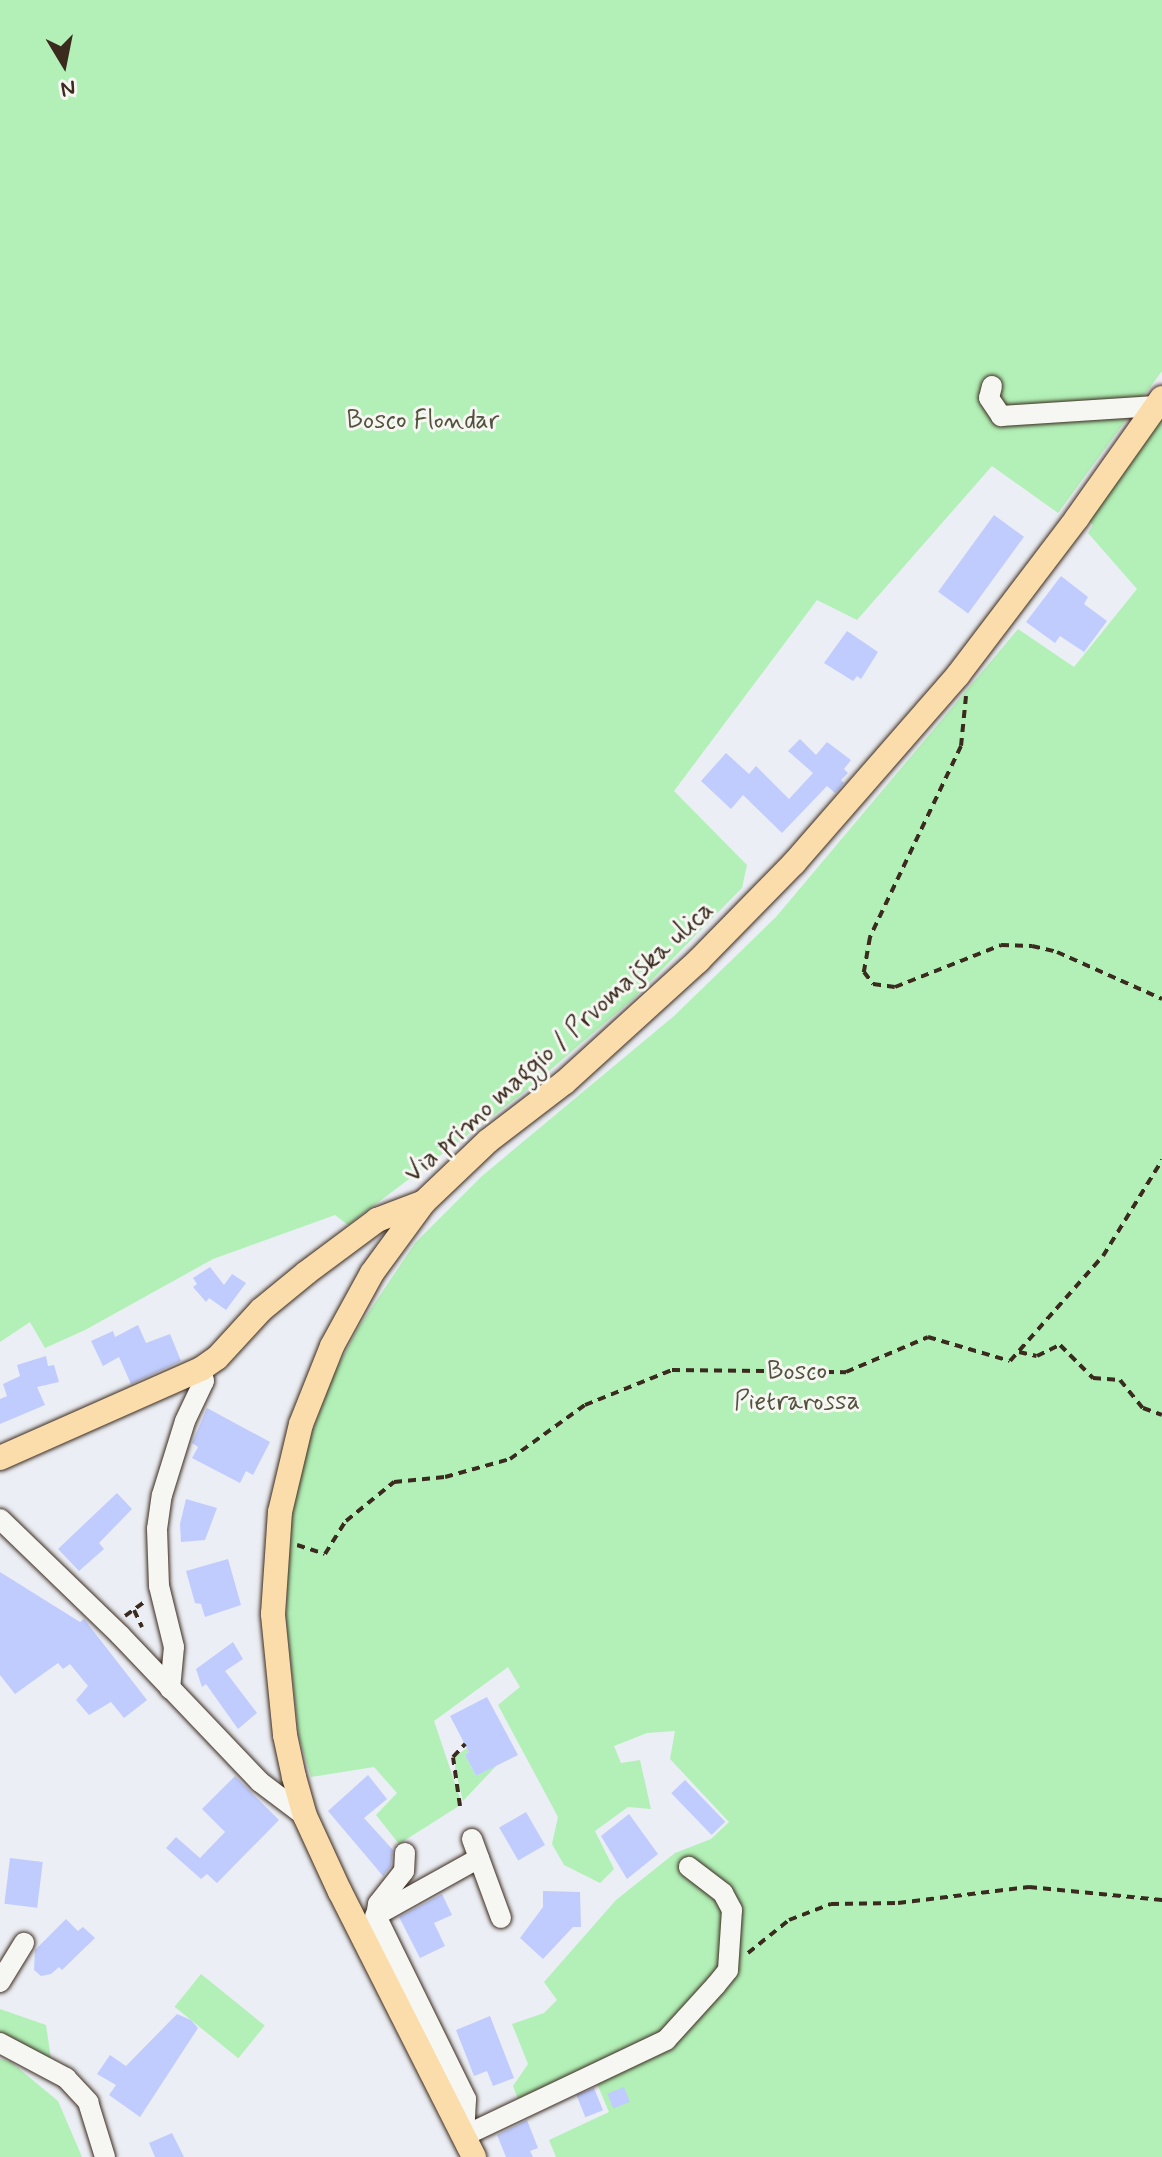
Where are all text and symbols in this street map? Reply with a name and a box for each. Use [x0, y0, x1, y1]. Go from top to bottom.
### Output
north arrow [24, 24, 104, 104]
text: N [59, 73, 78, 103]
park label: Bosco Flondar [346, 406, 500, 438]
street label: Via primo maggio / Prvomajska ulica [399, 896, 721, 1190]
park label: Bosco Pietrarossa [734, 1357, 860, 1418]

